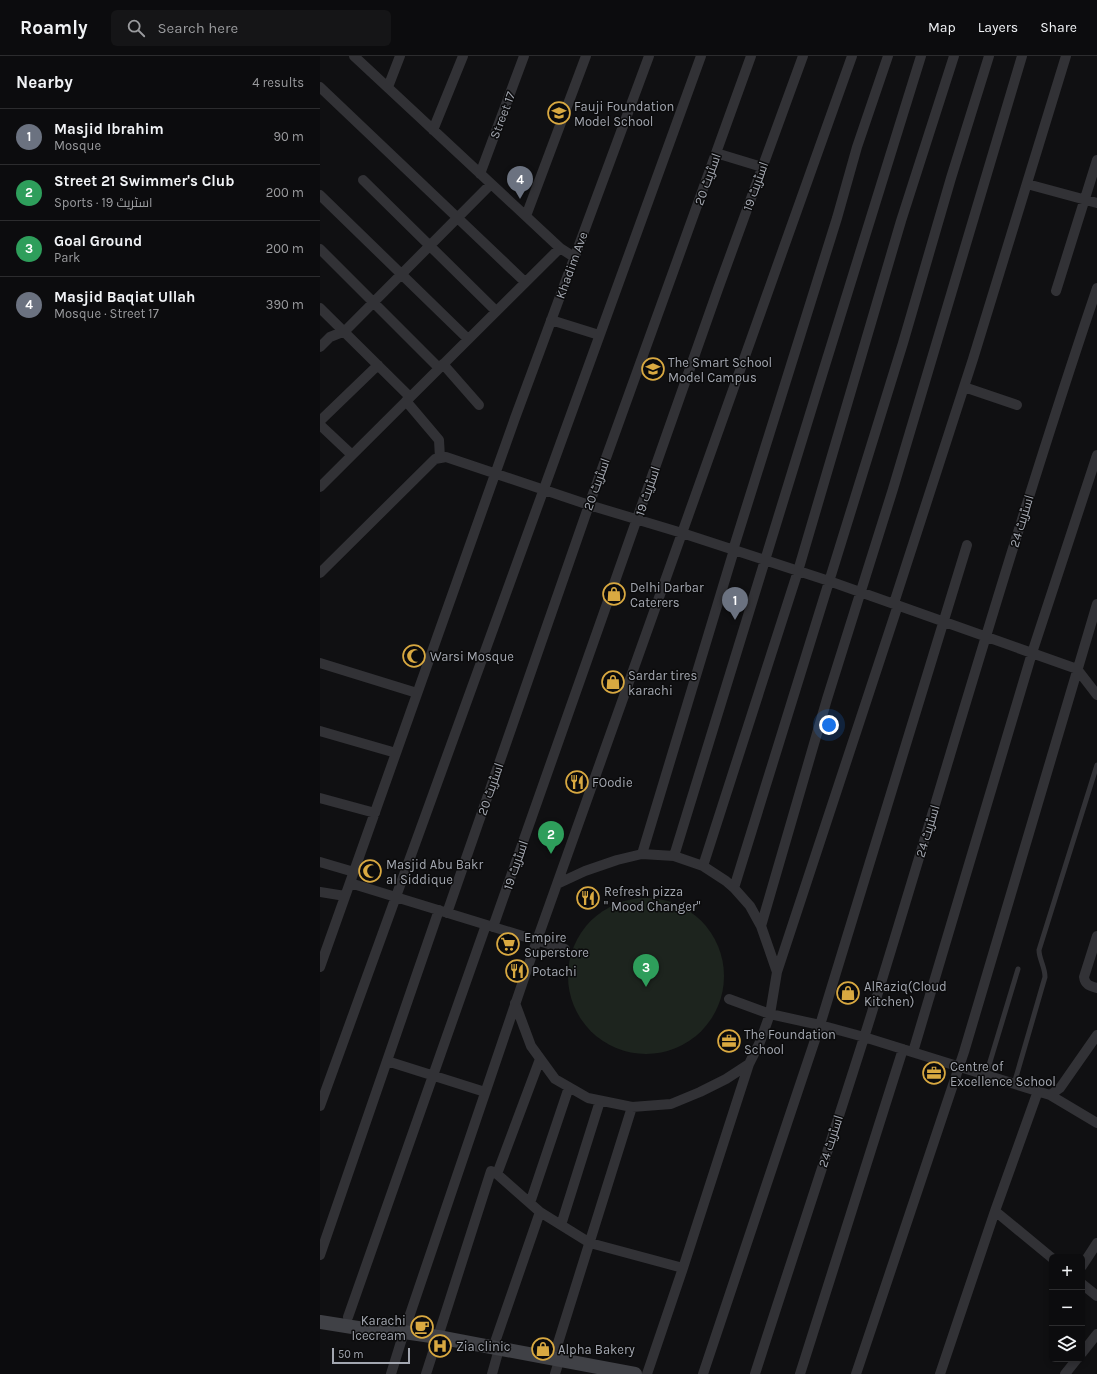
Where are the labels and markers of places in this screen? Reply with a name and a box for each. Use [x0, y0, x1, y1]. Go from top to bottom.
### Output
place label: Fauji Foundation Model School [574, 99, 674, 129]
school or university icon: Fauji Foundation Model School [546, 100, 572, 126]
pin: 4 [507, 166, 533, 199]
place label: The Smart School Model Campus [668, 355, 772, 385]
school or university icon: The Smart School Model Campus [640, 356, 666, 382]
place label: Delhi Darbar Caterers [630, 580, 704, 610]
shop icon: Delhi Darbar Caterers [601, 581, 627, 607]
pin: 1 [722, 587, 748, 620]
mosque icon: Warsi Mosque [401, 643, 427, 669]
place label: Warsi Mosque [430, 649, 514, 665]
place label: Sardar tires karachi [628, 668, 697, 698]
shop icon: Sardar tires karachi [600, 669, 626, 695]
restaurant icon: FOodie [564, 769, 590, 795]
place label: FOodie [592, 775, 633, 790]
pin: 2 [538, 821, 564, 854]
place label: Masjid Abu Bakr al Siddique [386, 857, 483, 888]
mosque icon: Masjid Abu Bakr al Siddique [357, 858, 383, 884]
place label: Refresh pizza " Mood Changer" [604, 884, 701, 914]
restaurant icon: Refresh pizza " Mood Changer" [575, 885, 601, 911]
place label: Empire Superstore [524, 930, 589, 960]
supermarket icon: Empire Superstore [495, 931, 521, 957]
pin: 3 [633, 954, 659, 987]
restaurant icon: Potachi [504, 958, 530, 984]
place label: Potachi [532, 964, 577, 979]
place label: AlRaziq(Cloud Kitchen) [864, 979, 947, 1009]
shop icon: AlRaziq(Cloud Kitchen) [835, 980, 861, 1006]
place label: The Foundation School [744, 1027, 836, 1057]
office icon: The Foundation School [716, 1028, 742, 1054]
place label: Centre of Excellence School [950, 1059, 1056, 1089]
office icon: Centre of Excellence School [921, 1060, 947, 1086]
place label: Karachi Icecream [352, 1313, 406, 1343]
cafe icon: Karachi Icecream [409, 1314, 435, 1340]
hospital icon: Zia clinic [427, 1333, 453, 1359]
shop icon: Alpha Bakery [530, 1336, 556, 1362]
place label: Zia clinic [456, 1339, 510, 1354]
place label: Alpha Bakery [558, 1342, 635, 1357]

